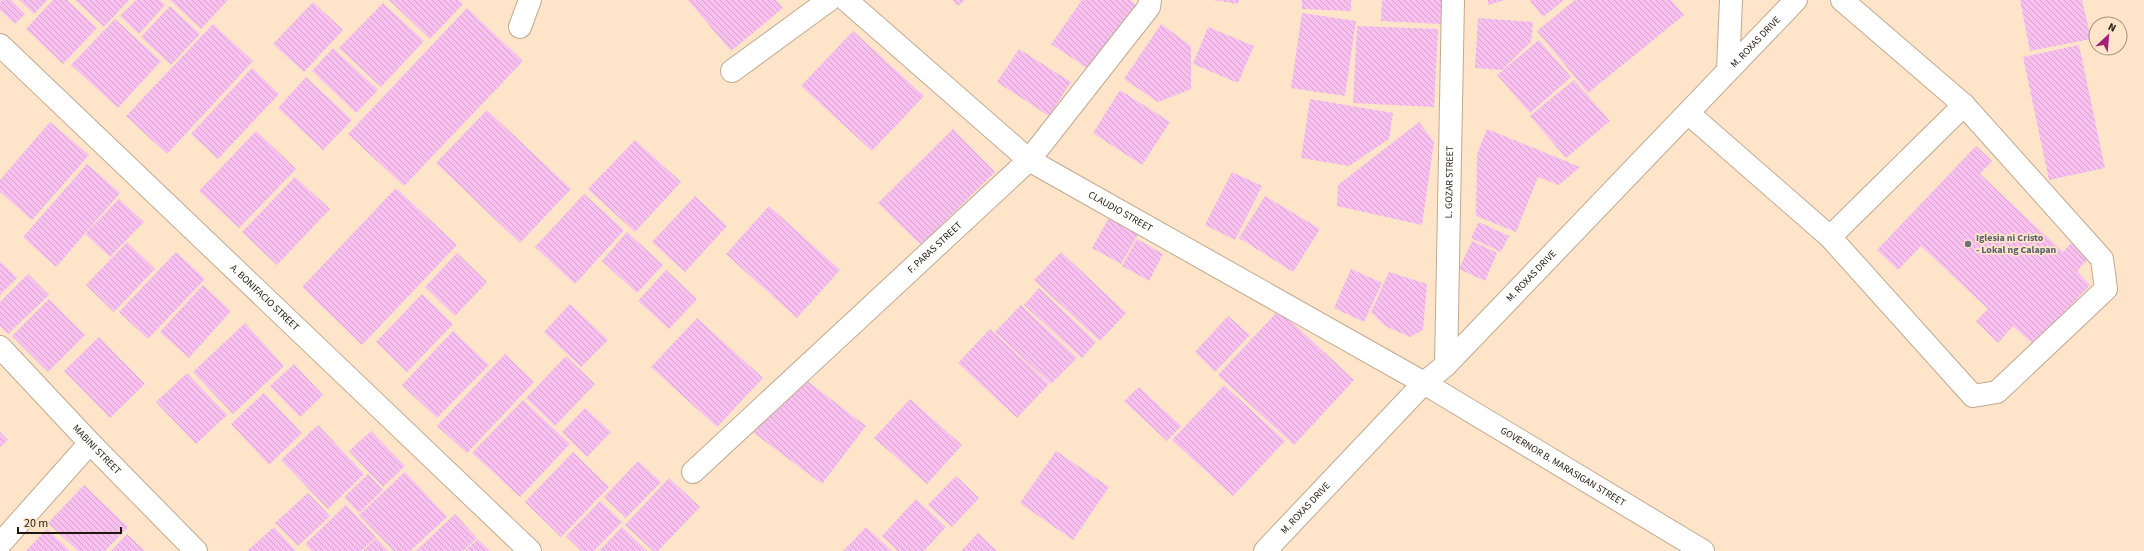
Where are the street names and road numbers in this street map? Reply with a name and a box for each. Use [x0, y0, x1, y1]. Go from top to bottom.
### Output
street label: M. ROXAS DRIVE [1727, 13, 1784, 71]
street label: L. GOZAR STREET [1442, 145, 1457, 218]
street label: CLAUDIO STREET [1086, 188, 1156, 236]
street label: F. PARAS STREET [904, 218, 966, 276]
street label: M. ROXAS DRIVE [1503, 247, 1559, 305]
street label: A. BONIFACIO STREET [227, 261, 303, 335]
street label: MABINI STREET [69, 422, 125, 478]
street label: GOVERNOR B. MARASIGAN STREET [1498, 424, 1629, 510]
street label: M. ROXAS DRIVE [1277, 479, 1334, 537]

